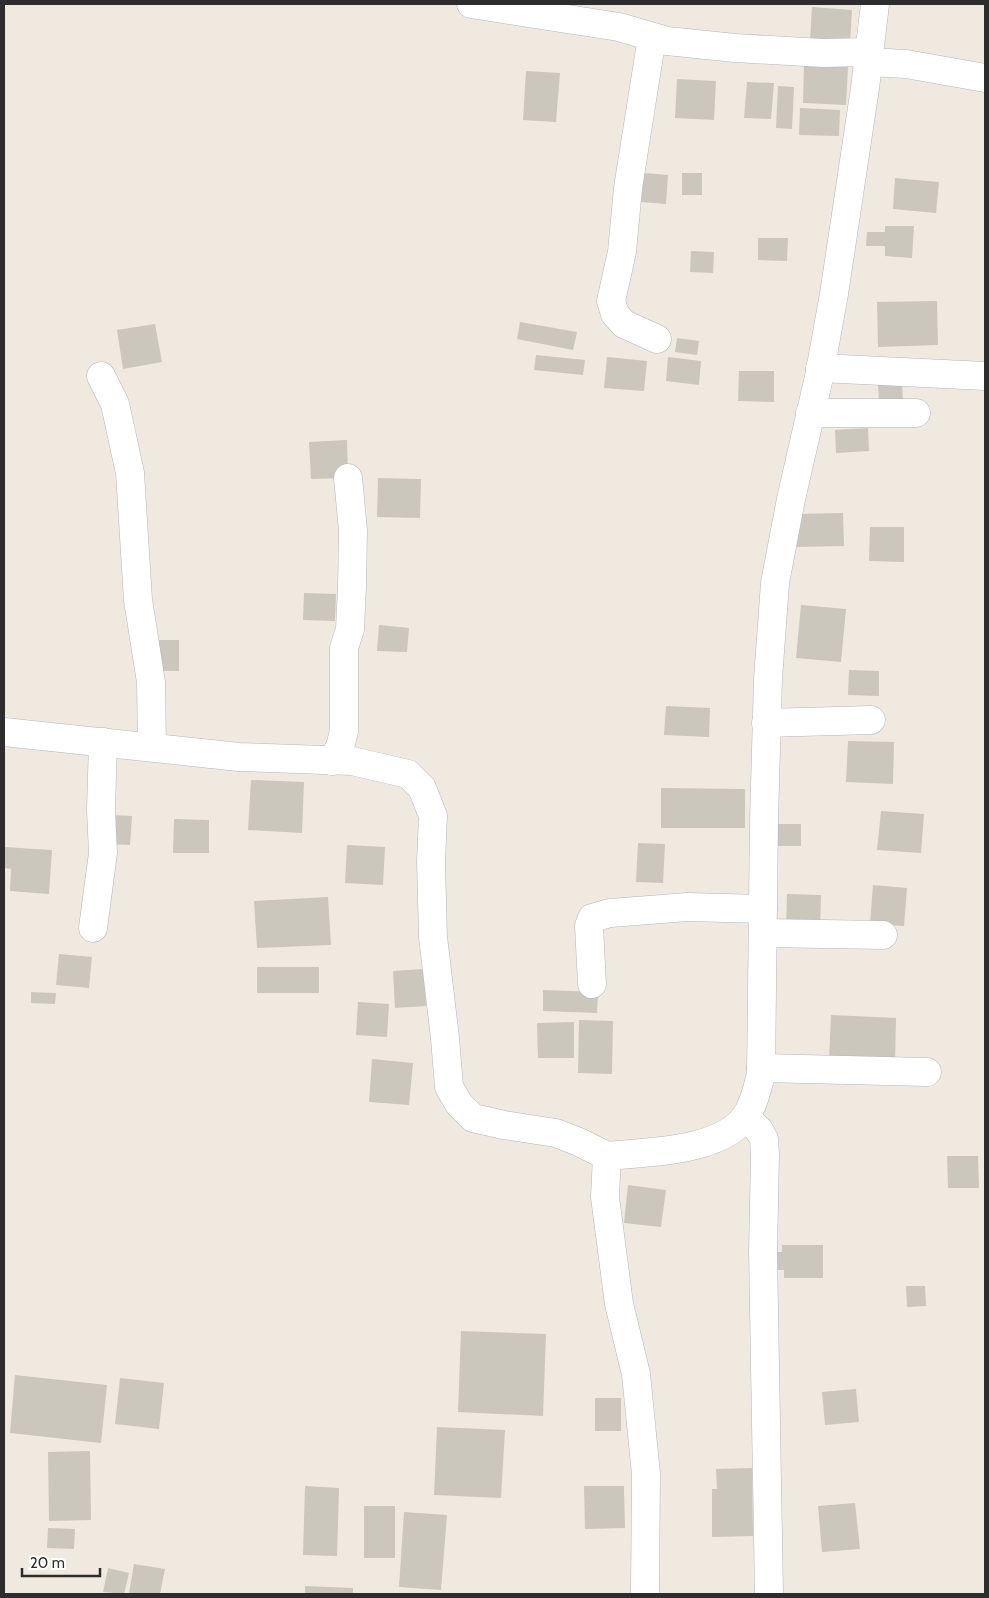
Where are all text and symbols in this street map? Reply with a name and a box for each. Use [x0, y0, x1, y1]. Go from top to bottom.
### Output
scale bar [22, 1546, 100, 1578]
text: 20 m [30, 1554, 65, 1572]

